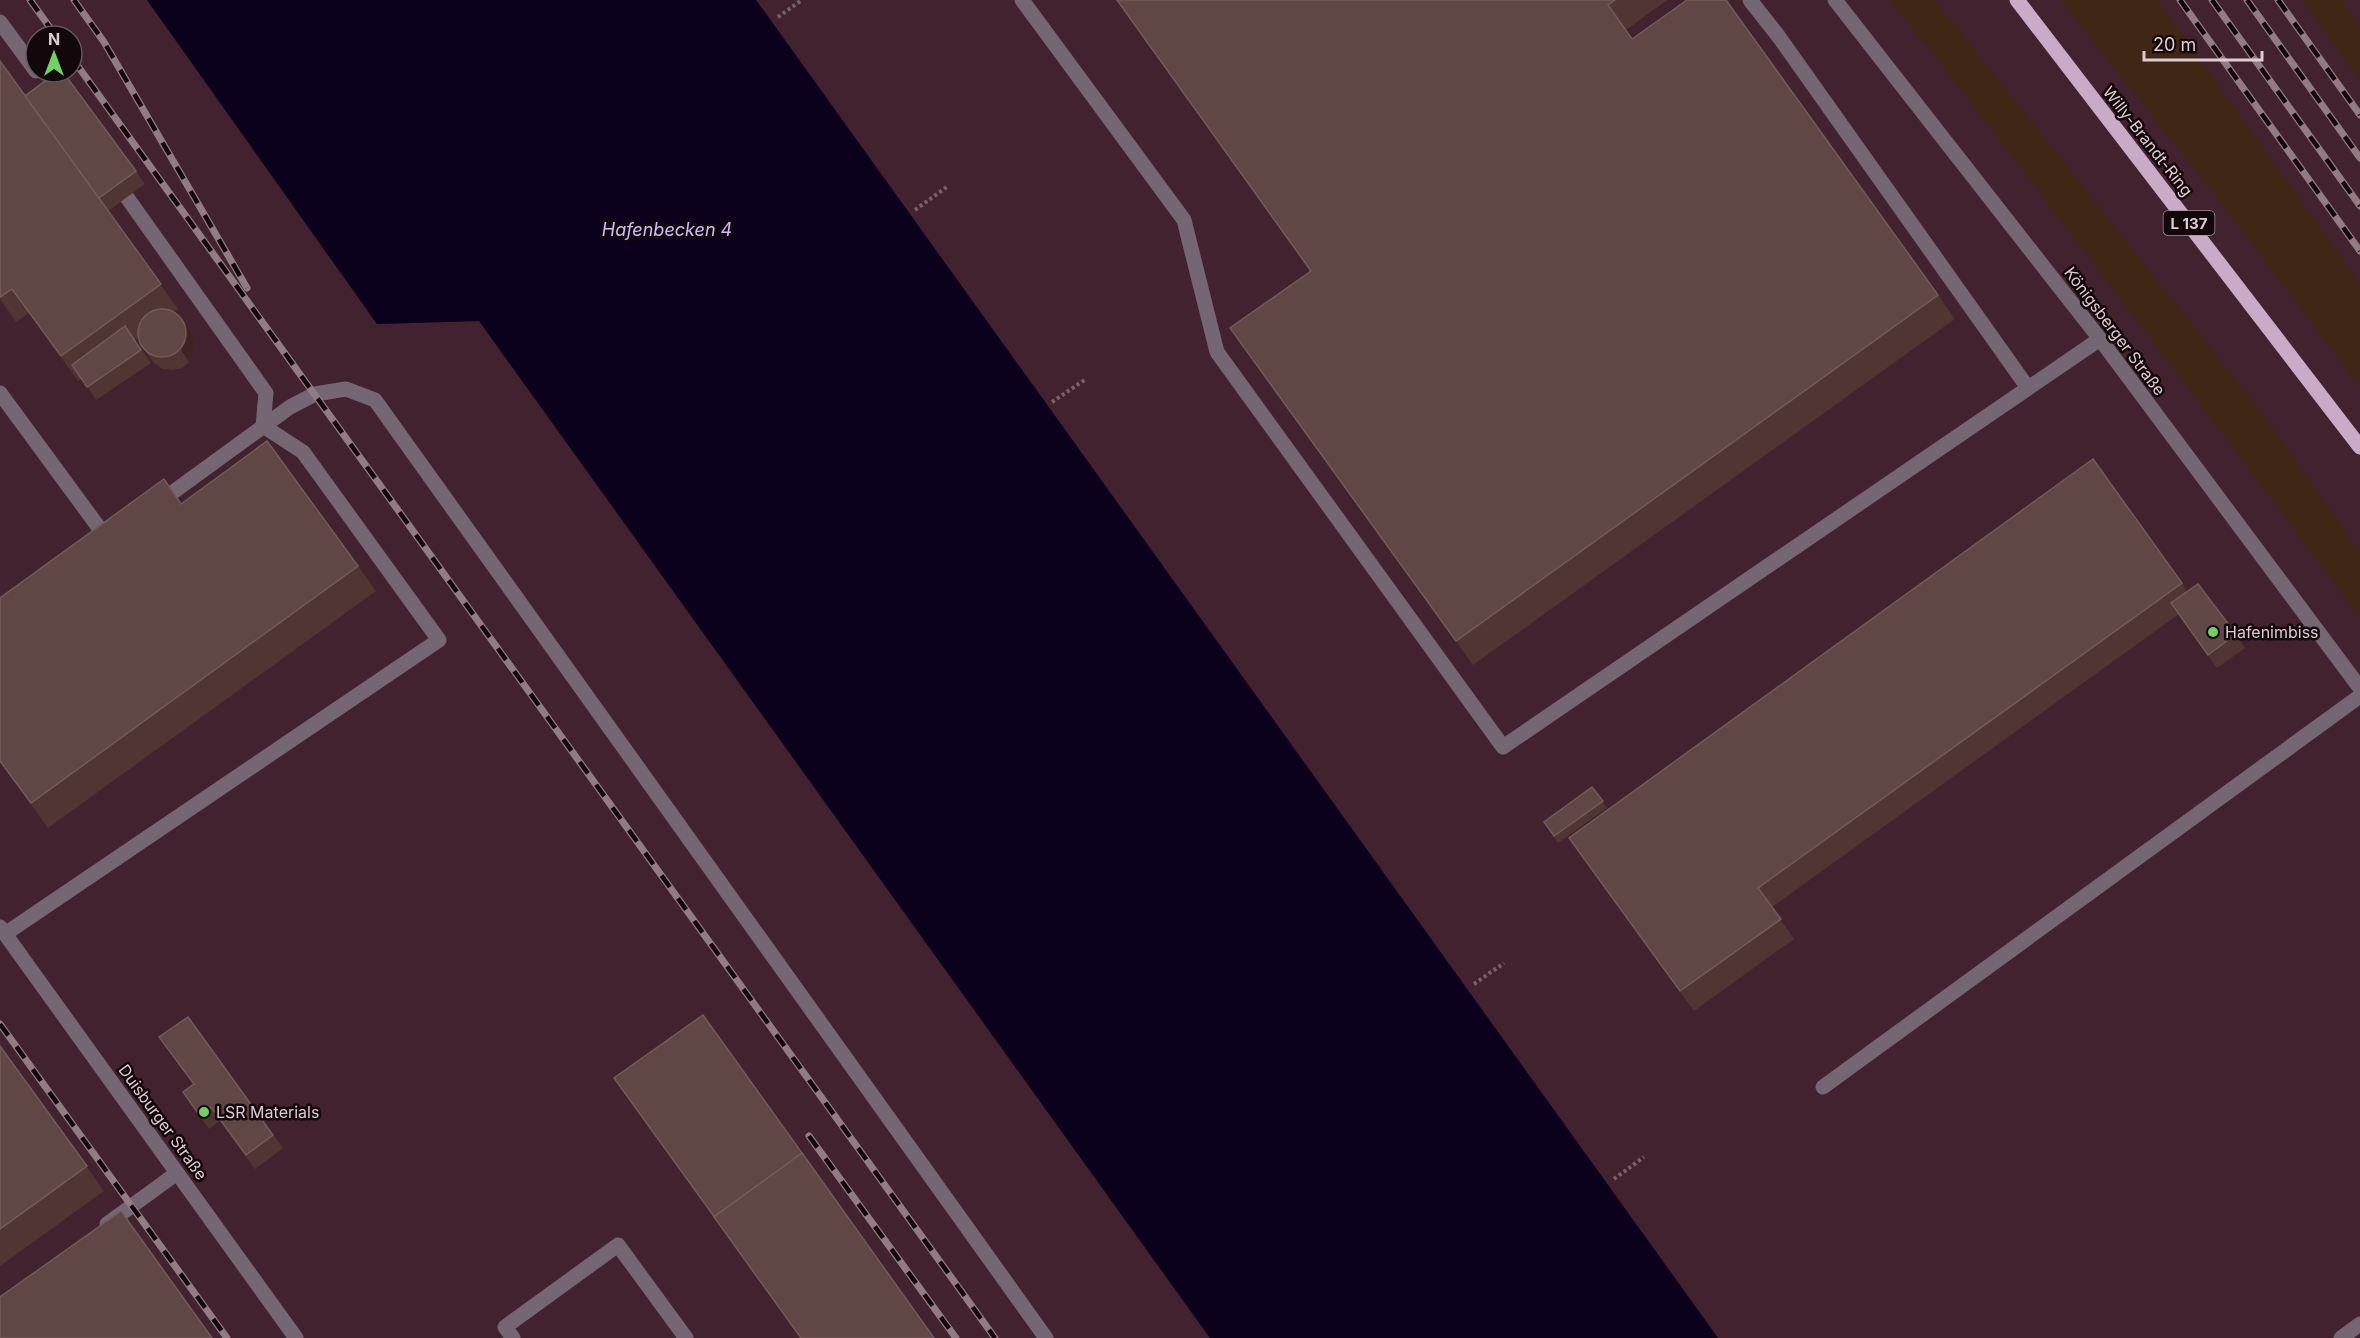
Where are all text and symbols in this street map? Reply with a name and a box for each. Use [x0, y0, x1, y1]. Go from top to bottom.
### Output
north arrow [24, 24, 84, 84]
scale bar [2144, 24, 2262, 62]
text: N [48, 29, 60, 49]
text: 20 m [2153, 34, 2196, 55]
street label: Willy-Brandt-Ring [2099, 82, 2197, 200]
road number: L 137 [2164, 211, 2214, 235]
water label: Hafenbecken 4 [602, 219, 732, 240]
street label: Königsberger Straße [2060, 263, 2170, 399]
place label: Hafenimbiss [2225, 622, 2319, 642]
marker: Hafenimbiss [2206, 625, 2220, 639]
street label: Duisburger Straße [114, 1060, 212, 1184]
place label: LSR Materials [216, 1102, 319, 1122]
marker: LSR Materials [197, 1105, 211, 1119]

